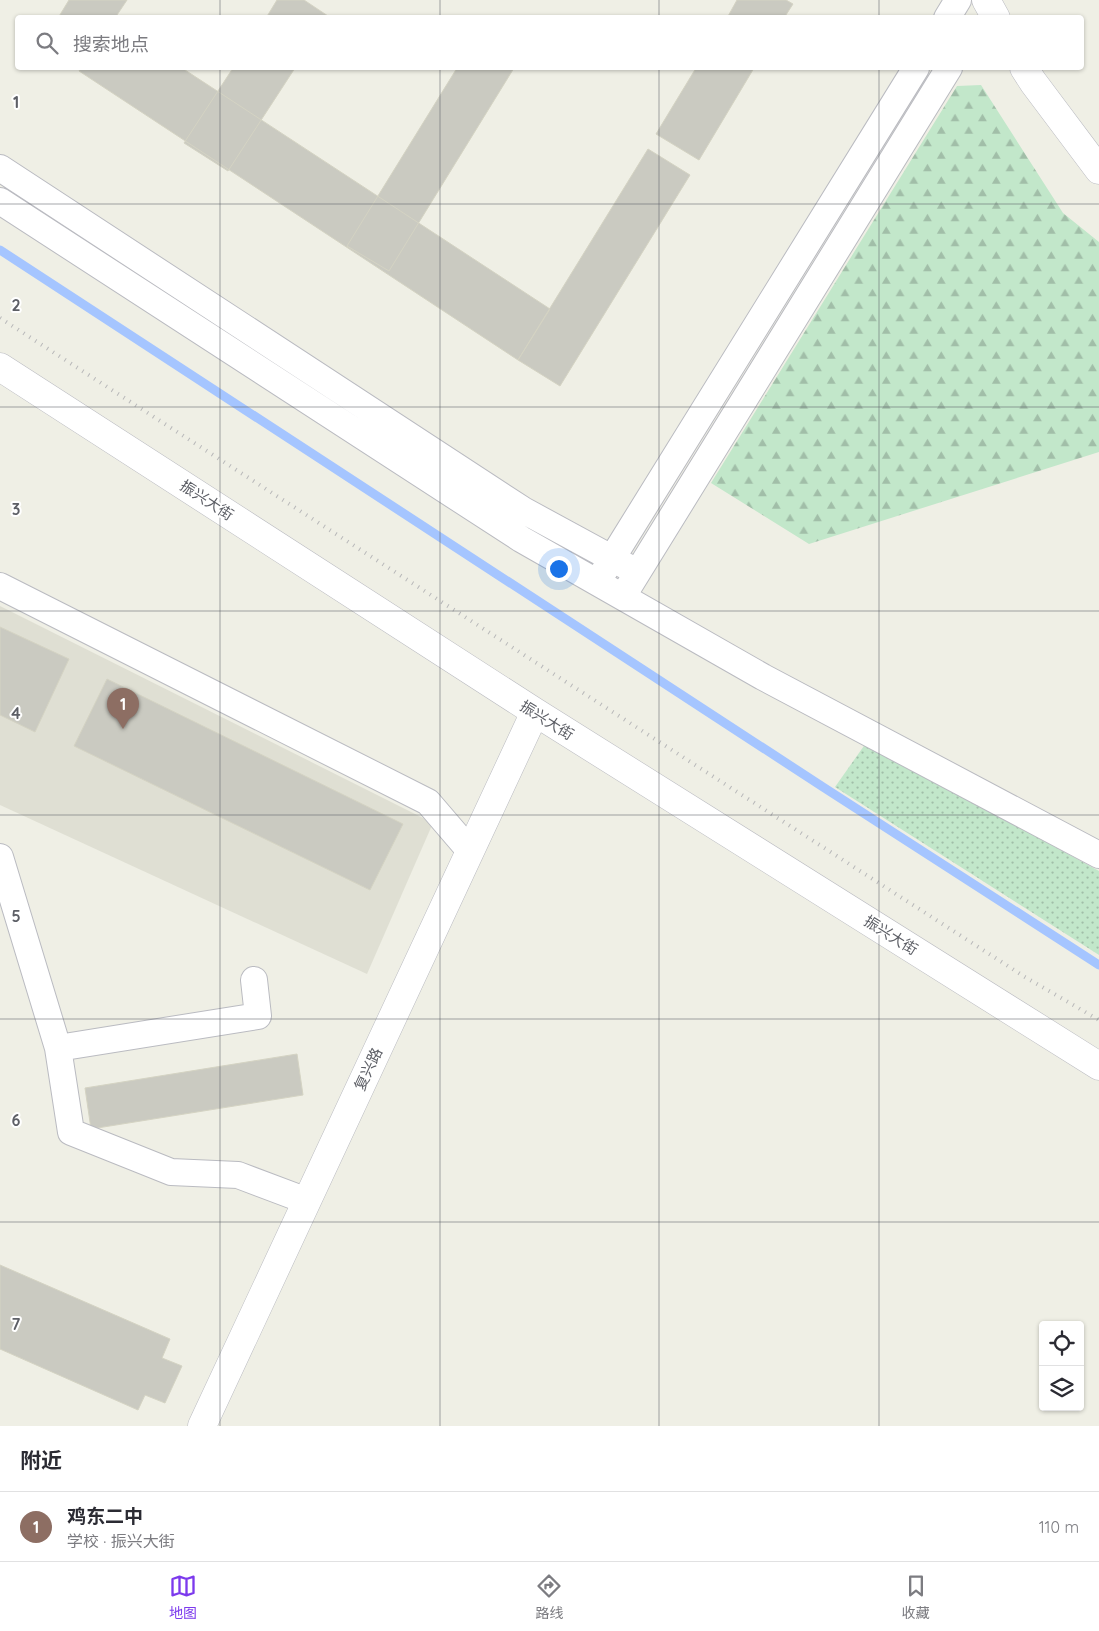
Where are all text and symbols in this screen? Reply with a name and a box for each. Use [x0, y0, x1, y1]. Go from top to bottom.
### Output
search box [15, 15, 1084, 70]
icon: search [33, 29, 61, 57]
text: 搜索地点 [73, 32, 149, 56]
text: 1 [13, 92, 19, 112]
text: 2 [11, 295, 21, 315]
street label: 振兴大街 [177, 476, 237, 524]
text: 3 [12, 499, 20, 519]
your location [546, 556, 572, 582]
pin: 1 [107, 688, 139, 729]
street label: 振兴大街 [517, 696, 577, 744]
text: 4 [11, 703, 21, 723]
text: 5 [11, 906, 21, 926]
street label: 振兴大街 [861, 911, 921, 959]
street label: 复兴路 [350, 1045, 386, 1093]
text: 6 [12, 1110, 21, 1130]
text: 7 [12, 1314, 21, 1334]
map controls [1039, 1321, 1084, 1411]
button: locate [1039, 1321, 1084, 1366]
button: layers [1039, 1366, 1084, 1411]
text: 附近 [20, 1447, 62, 1473]
text: 鸡东二中 [67, 1504, 143, 1528]
text: 1 [33, 1517, 39, 1537]
text: 110 m [1039, 1517, 1079, 1537]
text: 学校 · 振兴大街 [67, 1531, 175, 1551]
tab: 地图 [169, 1572, 197, 1622]
tab: 路线 [535, 1572, 563, 1622]
tab: 收藏 [902, 1572, 930, 1622]

